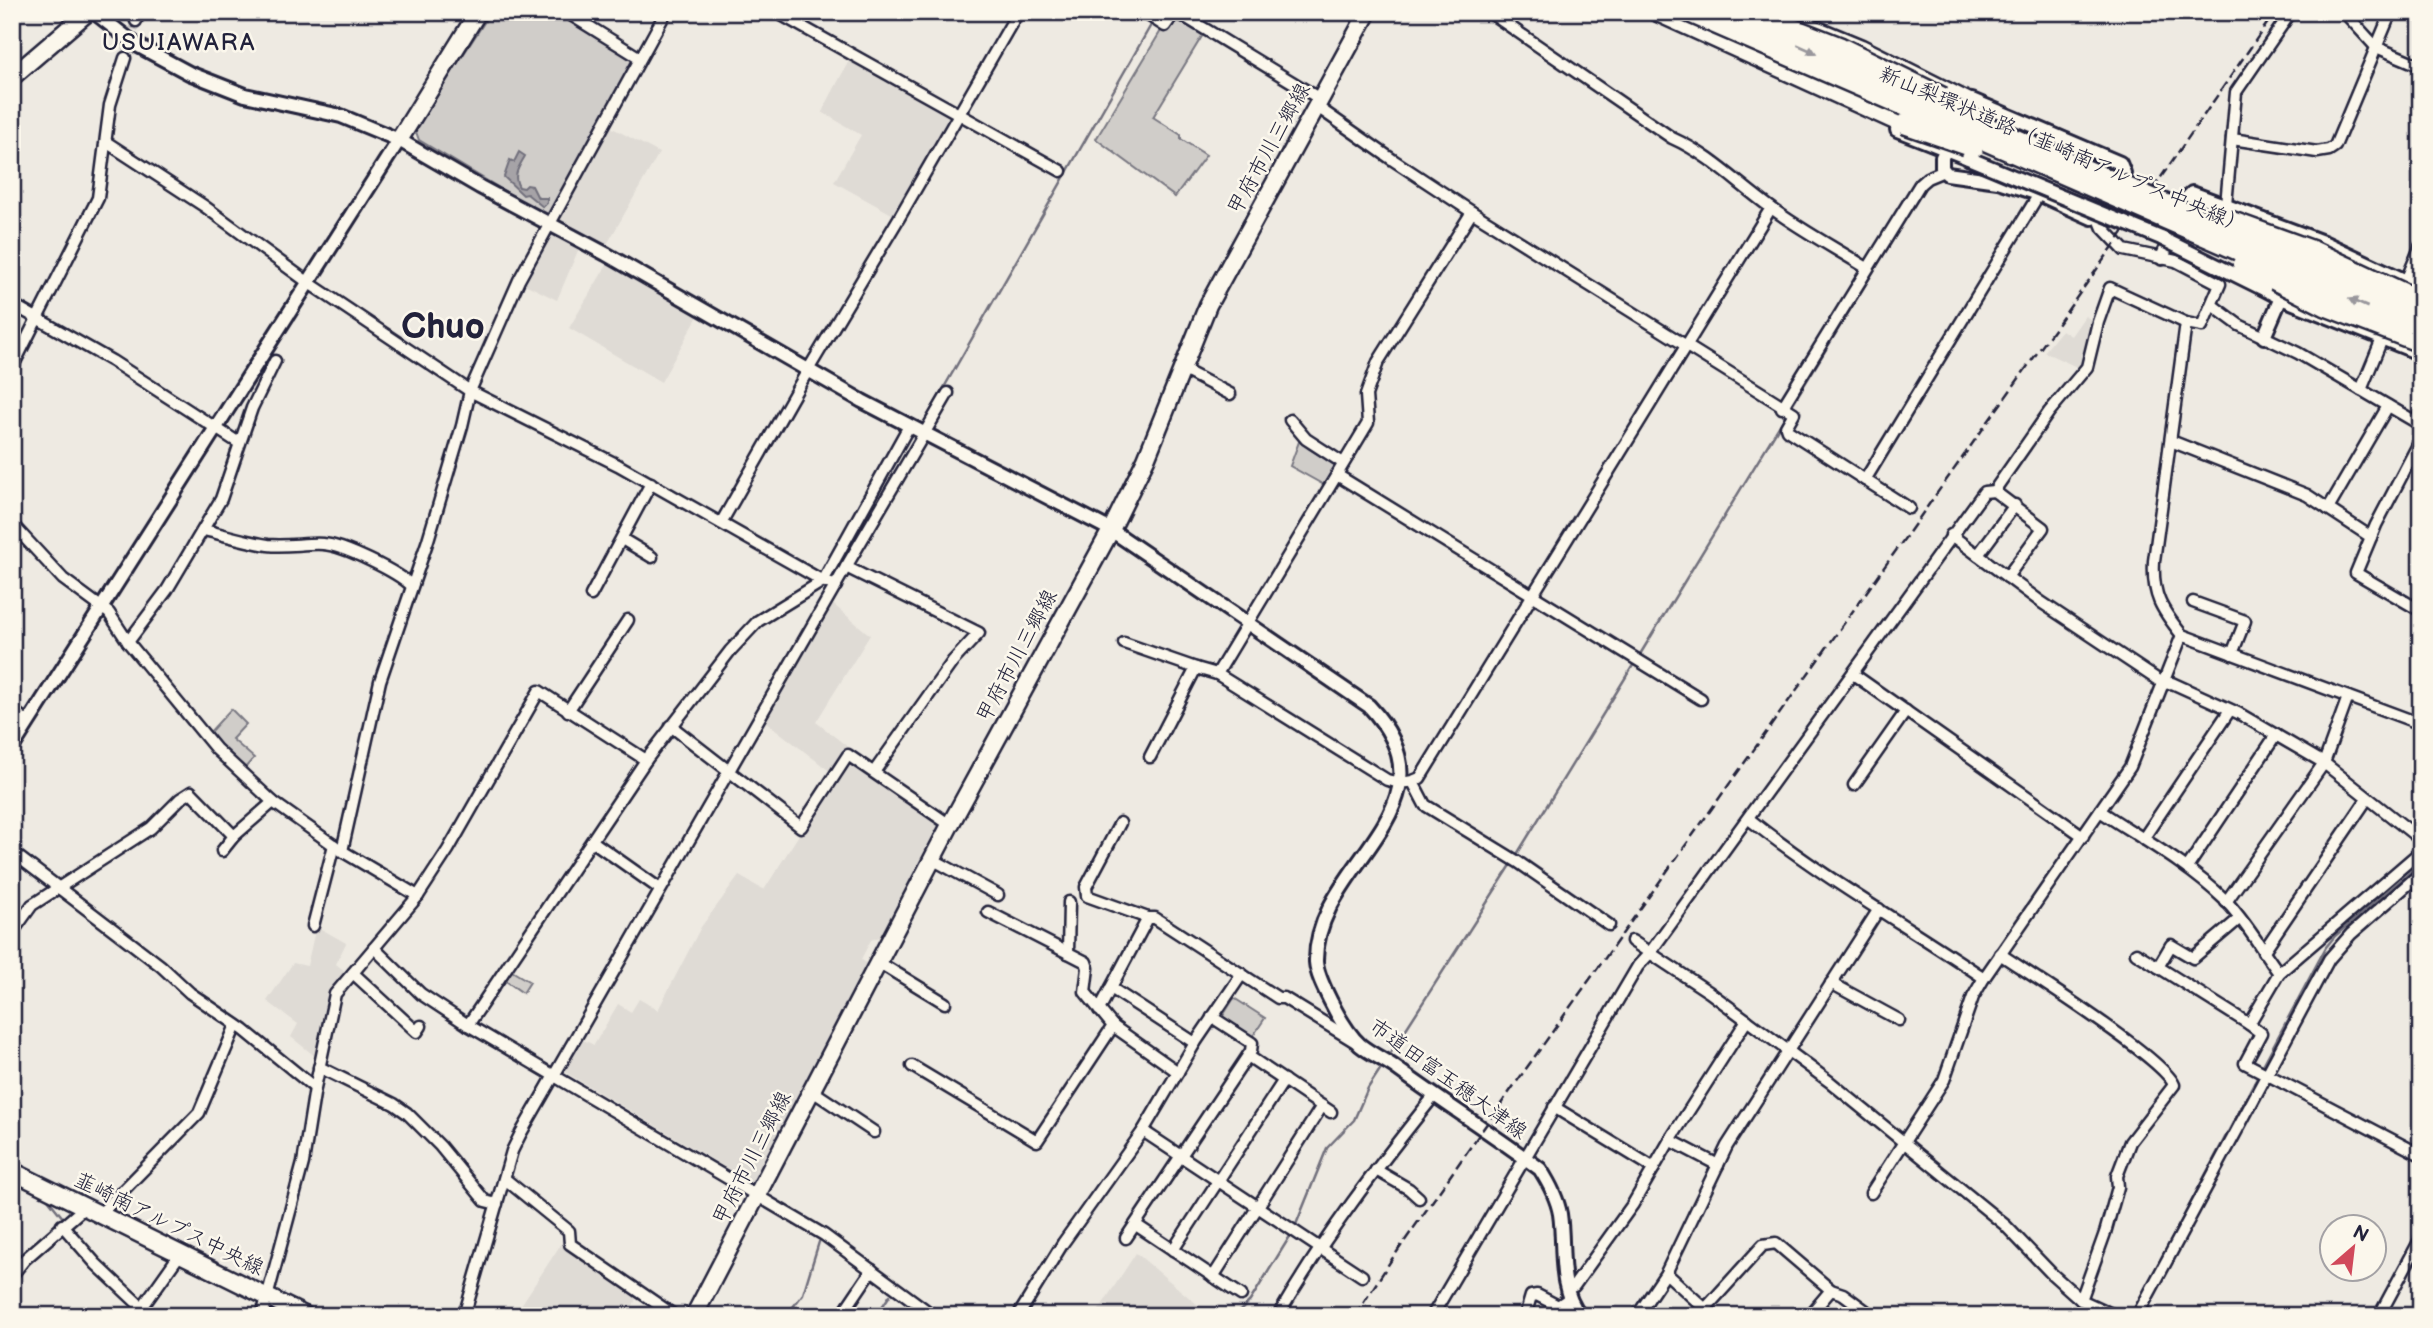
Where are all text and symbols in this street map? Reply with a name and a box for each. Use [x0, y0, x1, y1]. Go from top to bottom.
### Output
district label: USUIAWARA [102, 28, 256, 57]
one-way arrow [1797, 44, 1818, 55]
street label: 新山梨環状道路（韮崎南アルプス中央線） [1875, 61, 2251, 239]
street label: 甲府市川三郷線 [1222, 79, 1316, 219]
one-way arrow [2348, 297, 2368, 309]
district label: Chuo [401, 306, 485, 349]
street label: 甲府市川三郷線 [971, 585, 1063, 727]
street label: 市道田富玉穂大津線 [1364, 1013, 1532, 1145]
street label: 甲府市川三郷線 [707, 1087, 797, 1229]
street label: 韮崎南アルプス中央線 [70, 1167, 268, 1281]
north arrow [2318, 1212, 2388, 1282]
text: N [2349, 1221, 2372, 1248]

